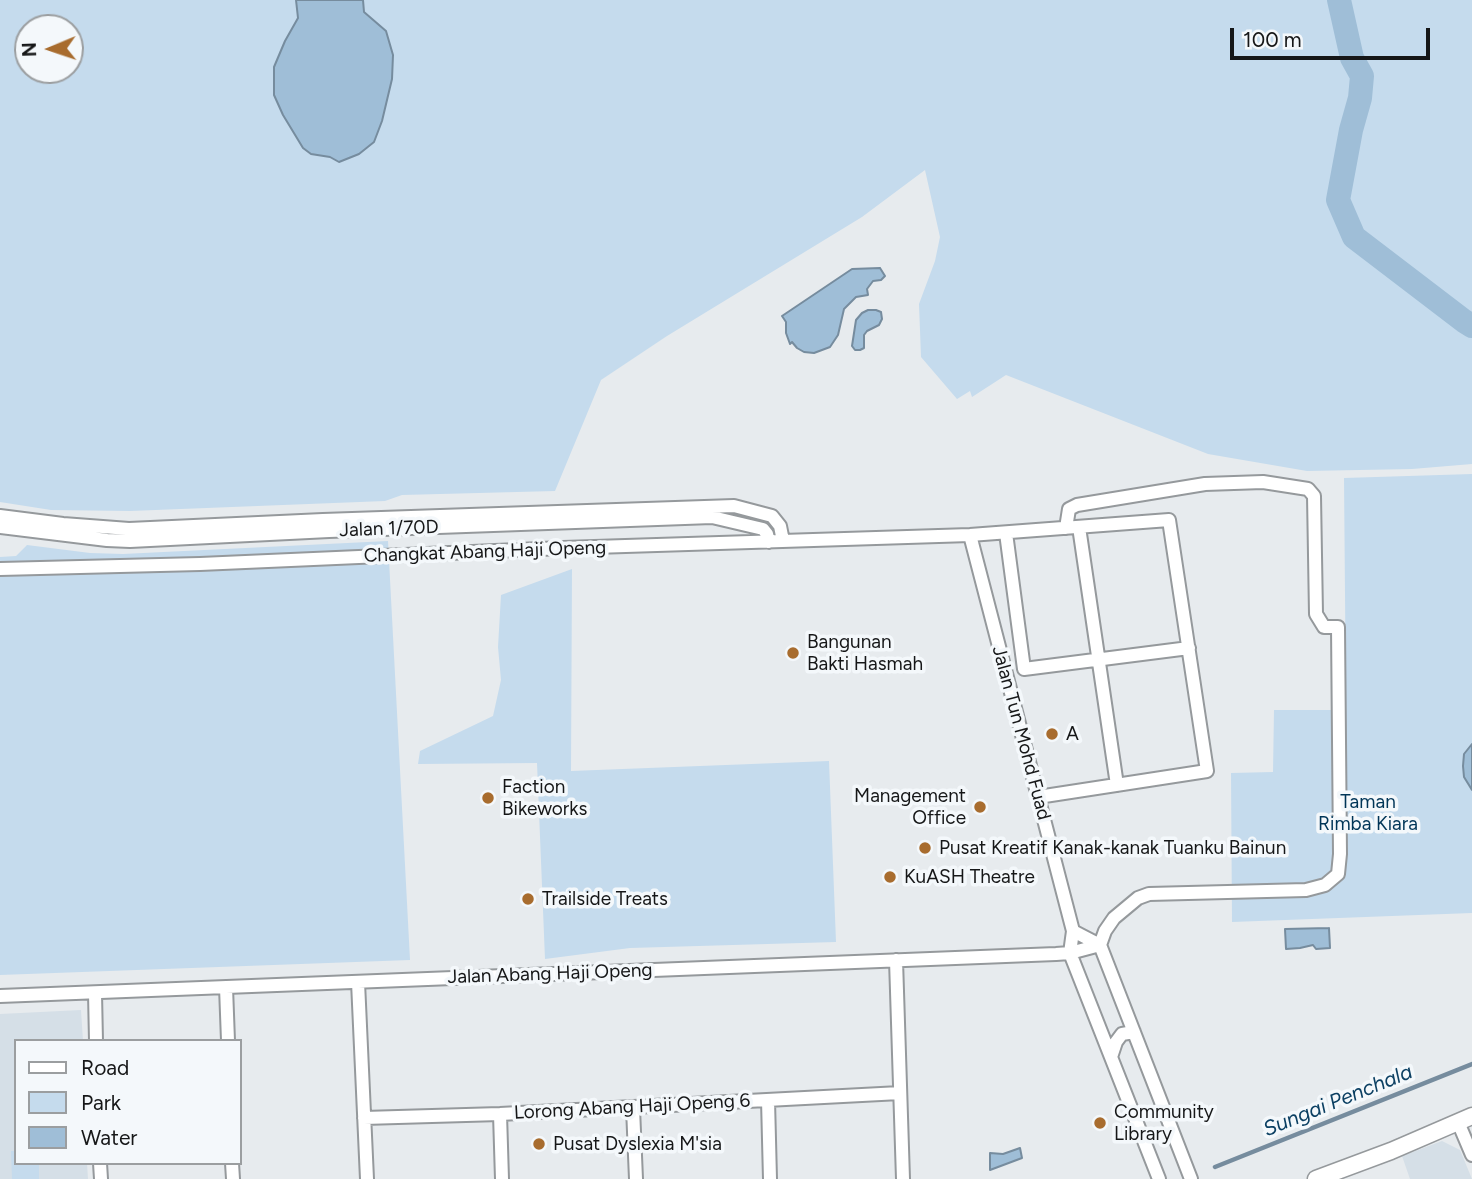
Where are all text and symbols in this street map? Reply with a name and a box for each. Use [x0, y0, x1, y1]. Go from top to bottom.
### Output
north arrow [14, 14, 84, 84]
scale bar [1234, 14, 1434, 58]
text: 100 m [1243, 27, 1302, 52]
text: N [18, 42, 41, 57]
street label: Jalan 1/70D [339, 516, 439, 542]
street label: Changkat Abang Haji Openg [363, 536, 607, 568]
place label: Bangunan Bakti Hasmah [807, 631, 923, 675]
street label: Jalan Tun Mohd Fuad [987, 643, 1055, 823]
marker: Bangunan Bakti Hasmah [785, 645, 801, 661]
place label: A [1066, 723, 1079, 745]
marker: A [1044, 726, 1060, 742]
place label: Faction Bikeworks [502, 776, 587, 820]
place label: Management Office [854, 785, 966, 829]
marker: Faction Bikeworks [480, 790, 496, 806]
park label: Taman Rimba Kiara [1318, 791, 1418, 835]
marker: Management Office [972, 799, 988, 815]
place label: Pusat Kreatif Kanak-kanak Tuanku Bainun [939, 837, 1286, 859]
marker: Pusat Kreatif Kanak-kanak Tuanku Bainun [917, 840, 933, 856]
place label: KuASH Theatre [904, 866, 1035, 888]
marker: KuASH Theatre [882, 869, 898, 885]
place label: Trailside Treats [542, 888, 668, 910]
marker: Trailside Treats [520, 891, 536, 907]
street label: Jalan Abang Haji Openg [447, 959, 653, 989]
legend [14, 1039, 242, 1165]
text: Road [81, 1055, 129, 1080]
water label: Sungai Penchala [1260, 1060, 1416, 1142]
street label: Lorong Abang Haji Openg 6 [513, 1089, 751, 1125]
text: Park [81, 1090, 121, 1115]
place label: Community Library [1114, 1101, 1214, 1145]
marker: Community Library [1092, 1115, 1108, 1131]
text: Water [81, 1125, 137, 1150]
place label: Pusat Dyslexia M'sia [553, 1133, 722, 1155]
marker: Pusat Dyslexia M'sia [531, 1136, 547, 1152]

